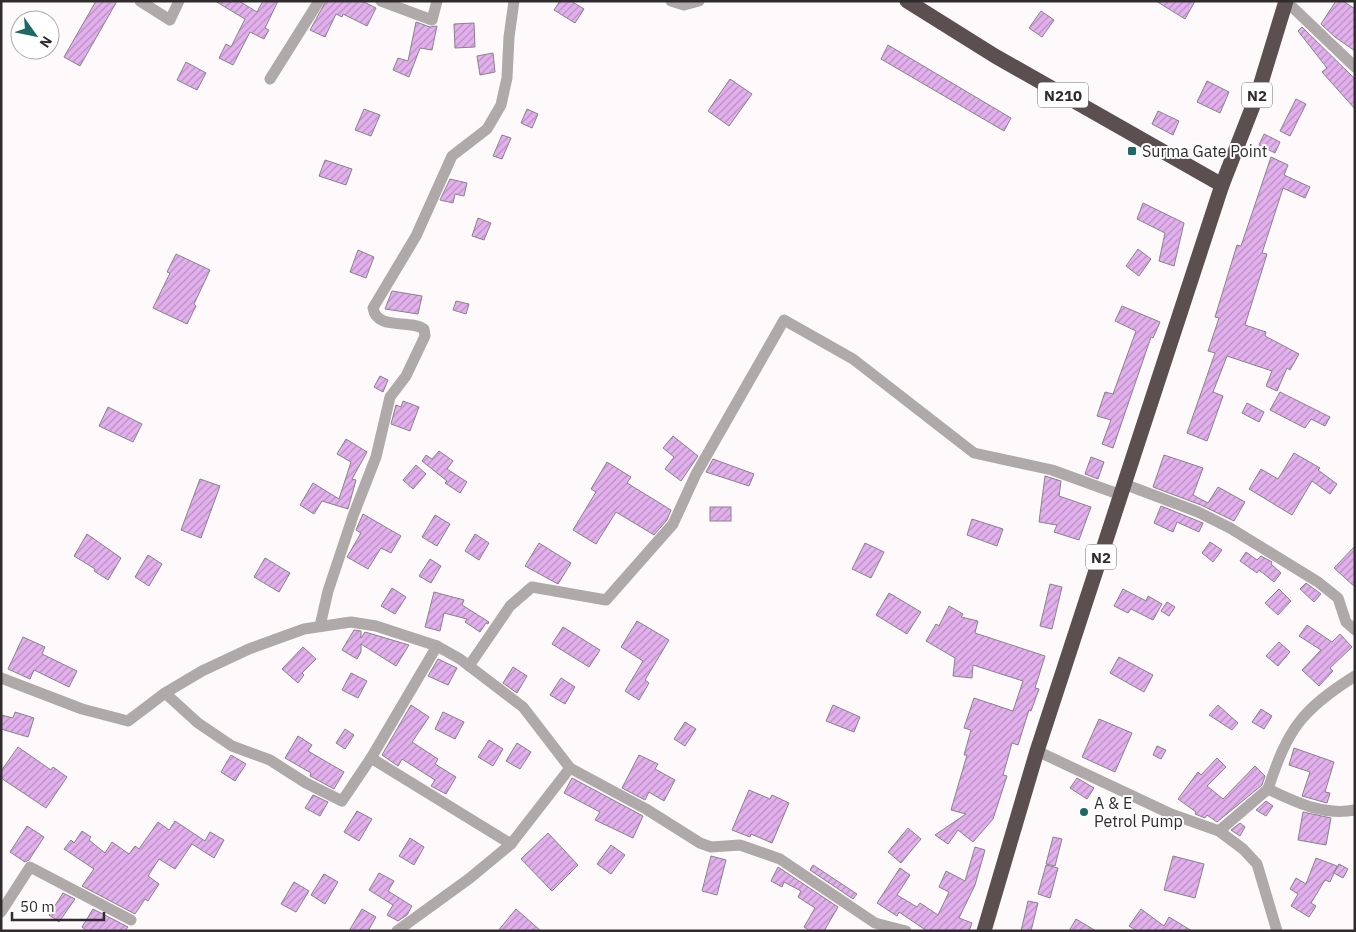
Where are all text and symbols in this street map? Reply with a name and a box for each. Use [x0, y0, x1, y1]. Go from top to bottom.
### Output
north arrow [10, 10, 60, 60]
text: N [36, 33, 56, 51]
road number: N210 [1038, 82, 1088, 108]
road number: N2 [1242, 82, 1272, 108]
place label: Surma Gate Point [1142, 141, 1267, 161]
marker: Surma Gate Point [1126, 145, 1138, 157]
road number: N2 [1086, 544, 1116, 570]
place label: A & E Petrol Pump [1094, 793, 1183, 831]
marker: A & E Petrol Pump [1078, 806, 1090, 818]
scale bar [12, 890, 105, 922]
text: 50 m [20, 897, 55, 916]

